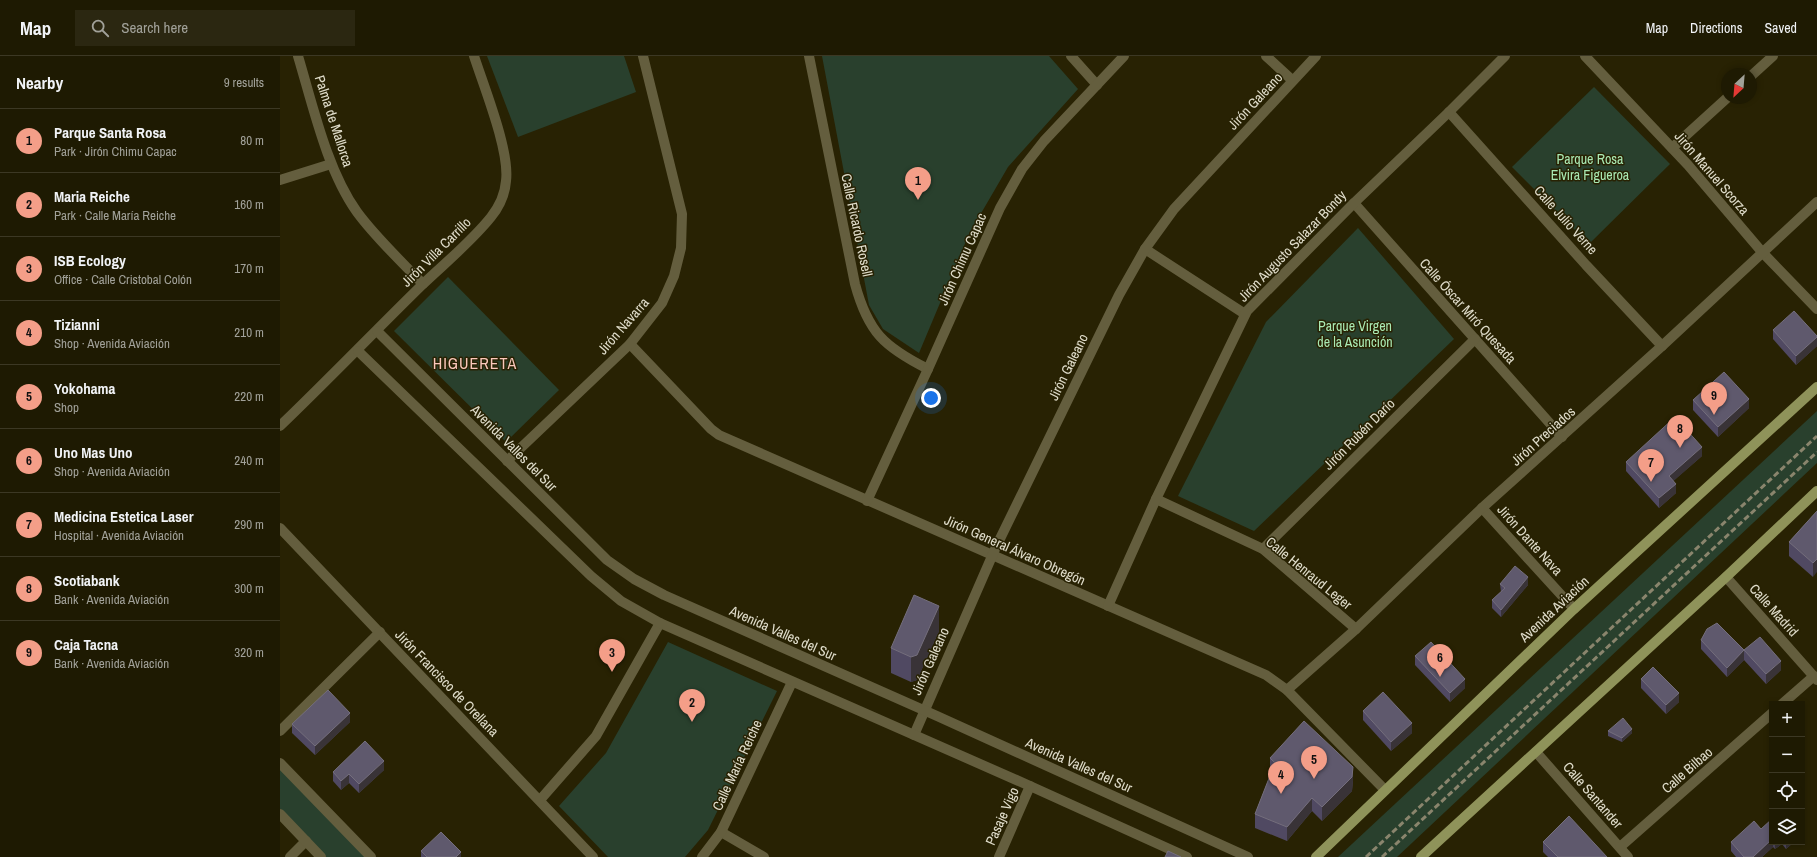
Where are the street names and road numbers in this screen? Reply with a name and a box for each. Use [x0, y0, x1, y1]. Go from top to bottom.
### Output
street label: Jirón Galeano [1224, 68, 1286, 134]
street label: Palma de Mallorca [311, 73, 357, 170]
street label: Jirón Manuel Scorza [1671, 127, 1754, 219]
street label: Calle Ricardo Rosell [837, 172, 877, 278]
street label: Calle Julio Verne [1530, 182, 1602, 258]
street label: Jirón Augusto Salazar Bondy [1234, 186, 1350, 306]
street label: Jirón Chimu Capac [934, 210, 990, 308]
street label: Jirón Villa Carrillo [397, 213, 475, 291]
street label: Calle Óscar Miró Quesada [1416, 254, 1521, 368]
street label: Jirón Navarra [593, 293, 653, 358]
street label: Jirón Galeano [1044, 331, 1092, 403]
street label: Jirón Rubén Darío [1319, 394, 1399, 474]
street label: Avenida Valles del Sur [466, 400, 561, 495]
street label: Jirón Preciados [1507, 402, 1579, 470]
street label: Jirón Dante Nava [1493, 501, 1567, 580]
street label: Jirón General Álvaro Obregón [942, 511, 1088, 589]
street label: Calle Henraud Leger [1262, 533, 1356, 613]
street label: Avenida Aviación [1515, 572, 1593, 647]
street label: Calle Madrid [1746, 580, 1802, 640]
street label: Avenida Valles del Sur [726, 601, 839, 665]
street label: Jirón Galeano [907, 624, 953, 698]
street label: Jirón Francisco de Orellana [391, 626, 503, 741]
street label: Calle María Reiche [708, 717, 766, 813]
street label: Avenida Valles del Sur [1022, 733, 1135, 797]
street label: Calle Bilbao [1658, 743, 1716, 797]
street label: Calle Santander [1559, 758, 1627, 832]
street label: Pasaje Vigo [981, 784, 1023, 848]

